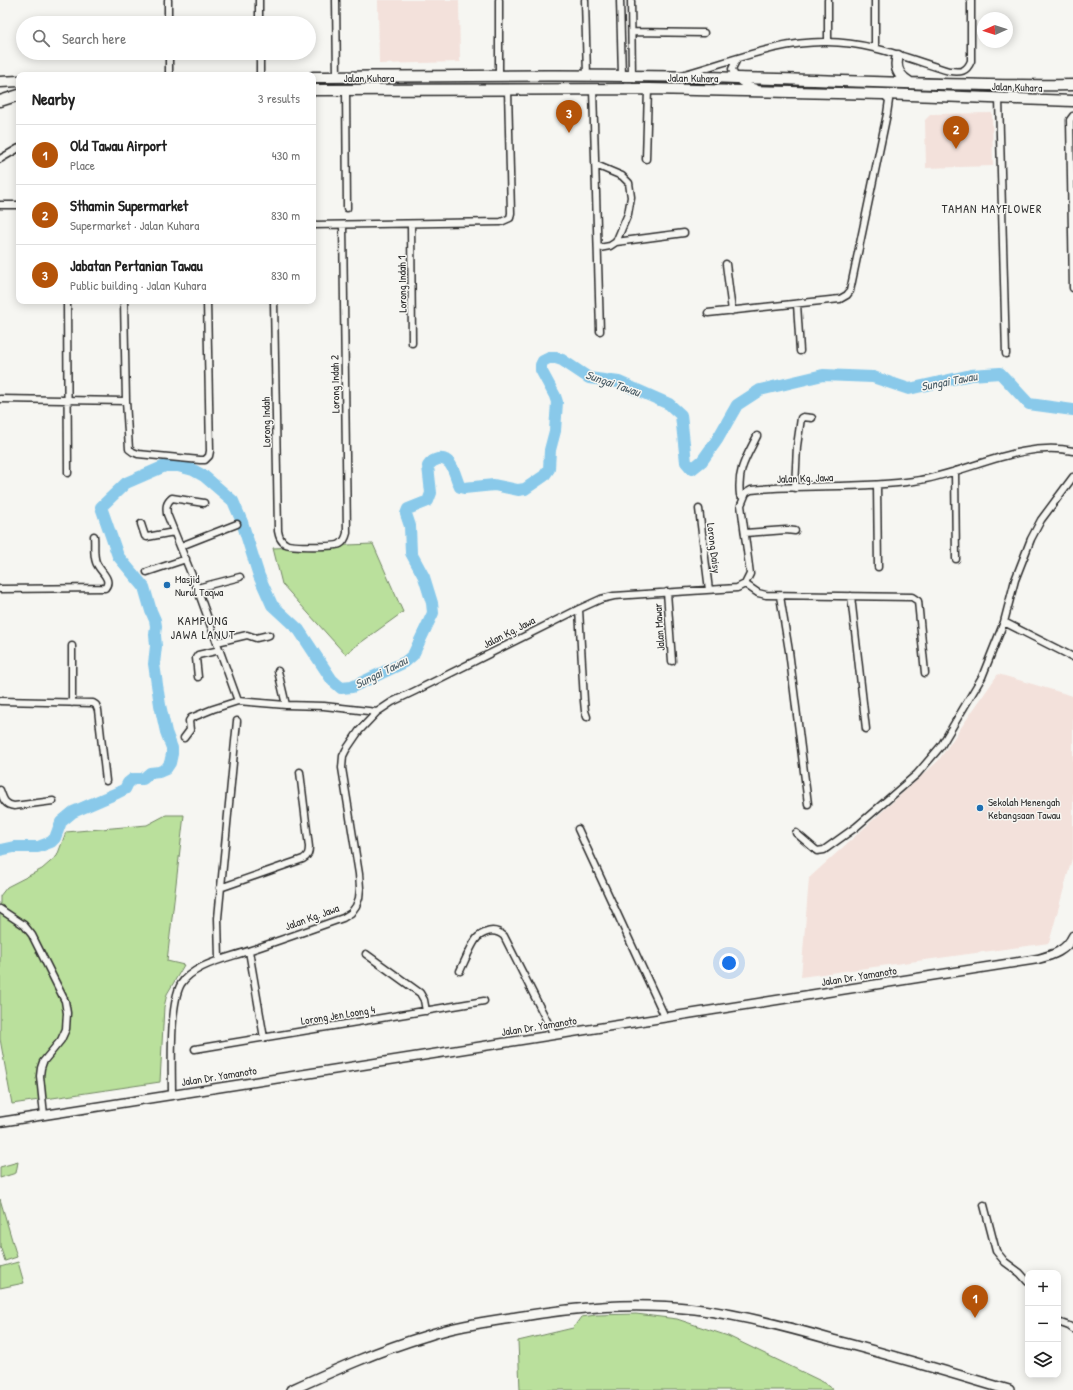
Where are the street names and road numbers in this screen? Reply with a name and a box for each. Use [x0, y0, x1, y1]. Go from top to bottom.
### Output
street label: Jalan Kuhara [344, 71, 395, 85]
street label: Jalan Kuhara [667, 71, 719, 85]
street label: Jalan Kuhara [991, 79, 1043, 95]
street label: Lorong Indah 1 [395, 255, 409, 313]
street label: Lorong Indah 2 [327, 355, 343, 413]
street label: Lorong Indah [259, 396, 273, 447]
street label: Jalan Kg. Jawa [777, 470, 834, 486]
street label: Lorong Daisy [704, 522, 724, 574]
street label: Jalan Mawar [650, 602, 668, 651]
street label: Jalan Kg. Jawa [481, 613, 538, 651]
street label: Jalan Kg. Jawa [283, 901, 342, 933]
street label: Jalan Dr. Yamanoto [820, 963, 898, 989]
street label: Lorong Jen Loong 4 [300, 1002, 376, 1028]
street label: Jalan Dr. Yamanoto [500, 1013, 578, 1039]
street label: Jalan Dr. Yamanoto [180, 1063, 258, 1089]

